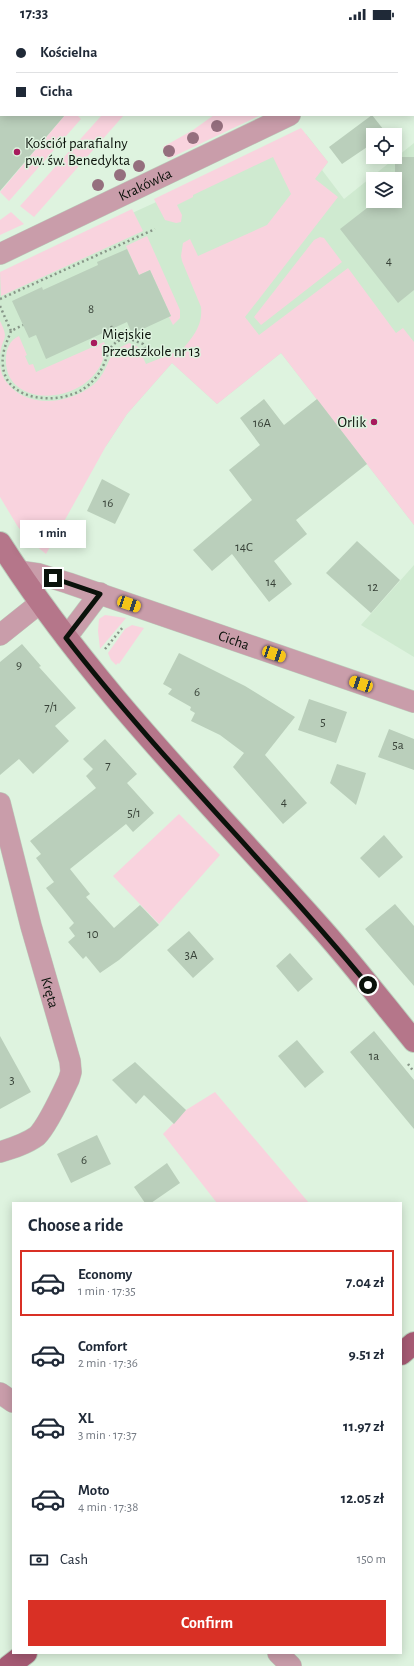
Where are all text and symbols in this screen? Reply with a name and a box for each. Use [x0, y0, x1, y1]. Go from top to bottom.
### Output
text: 17:33 [20, 6, 48, 21]
text: Kościelna [40, 45, 97, 60]
text: Cicha [40, 84, 73, 99]
map controls [366, 128, 402, 208]
button: locate [366, 128, 402, 164]
place label: Kościół parafialny pw. św. Benedykta [25, 136, 130, 168]
marker: Kościół parafialny pw. św. Benedykta [12, 147, 22, 157]
street label: Krakówka [116, 166, 174, 204]
button: layers [366, 172, 402, 208]
house number: 4 [386, 255, 392, 268]
house number: 8 [88, 303, 94, 316]
place label: Miejskie Przedszkole nr 13 [102, 327, 200, 359]
marker: Miejskie Przedszkole nr 13 [89, 338, 99, 348]
place label: Orlik [337, 415, 366, 430]
house number: 16A [253, 417, 272, 430]
marker: Orlik [369, 417, 379, 427]
house number: 16 [103, 497, 113, 510]
callout: 1 min [20, 520, 86, 548]
text: 1 min [39, 527, 67, 540]
house number: 14C [235, 541, 253, 554]
route end [44, 569, 62, 587]
house number: 14 [266, 576, 276, 589]
house number: 12 [368, 581, 378, 594]
car [116, 594, 142, 614]
street label: Cicha [216, 628, 251, 653]
car [261, 644, 287, 664]
house number: 9 [16, 659, 22, 672]
car [348, 674, 374, 694]
house number: 6 [194, 686, 200, 699]
house number: 7/1 [44, 701, 58, 714]
house number: 5 [320, 716, 326, 729]
house number: 5a [392, 739, 404, 752]
house number: 7 [105, 759, 111, 772]
house number: 4 [281, 796, 287, 809]
house number: 5/1 [127, 807, 141, 820]
house number: 10 [87, 928, 99, 941]
house number: 3A [185, 949, 198, 962]
street label: Kręta [38, 975, 61, 1010]
route start [359, 976, 377, 994]
house number: 1a [369, 1050, 379, 1063]
house number: 3 [9, 1074, 15, 1087]
house number: 6 [81, 1154, 87, 1167]
text: Choose a ride [28, 1217, 123, 1235]
icon: car [30, 1265, 66, 1301]
text: Economy [78, 1267, 132, 1282]
text: 7.04 zł [346, 1275, 384, 1290]
text: 1 min · 17:35 [78, 1285, 136, 1298]
icon: car [30, 1337, 66, 1373]
text: Comfort [78, 1339, 127, 1354]
text: 9.51 zł [348, 1347, 384, 1362]
text: 2 min · 17:36 [78, 1357, 138, 1370]
icon: car [30, 1409, 66, 1445]
text: XL [78, 1411, 94, 1426]
text: 11.97 zł [343, 1419, 384, 1434]
text: 3 min · 17:37 [78, 1429, 137, 1442]
icon: car [30, 1481, 66, 1517]
text: Moto [78, 1483, 110, 1498]
text: 12.05 zł [341, 1491, 384, 1506]
text: 4 min · 17:38 [78, 1501, 138, 1514]
icon: cash [28, 1549, 50, 1571]
text: Cash [60, 1552, 88, 1567]
text: 150 m [357, 1553, 386, 1566]
button: Confirm [28, 1600, 386, 1646]

